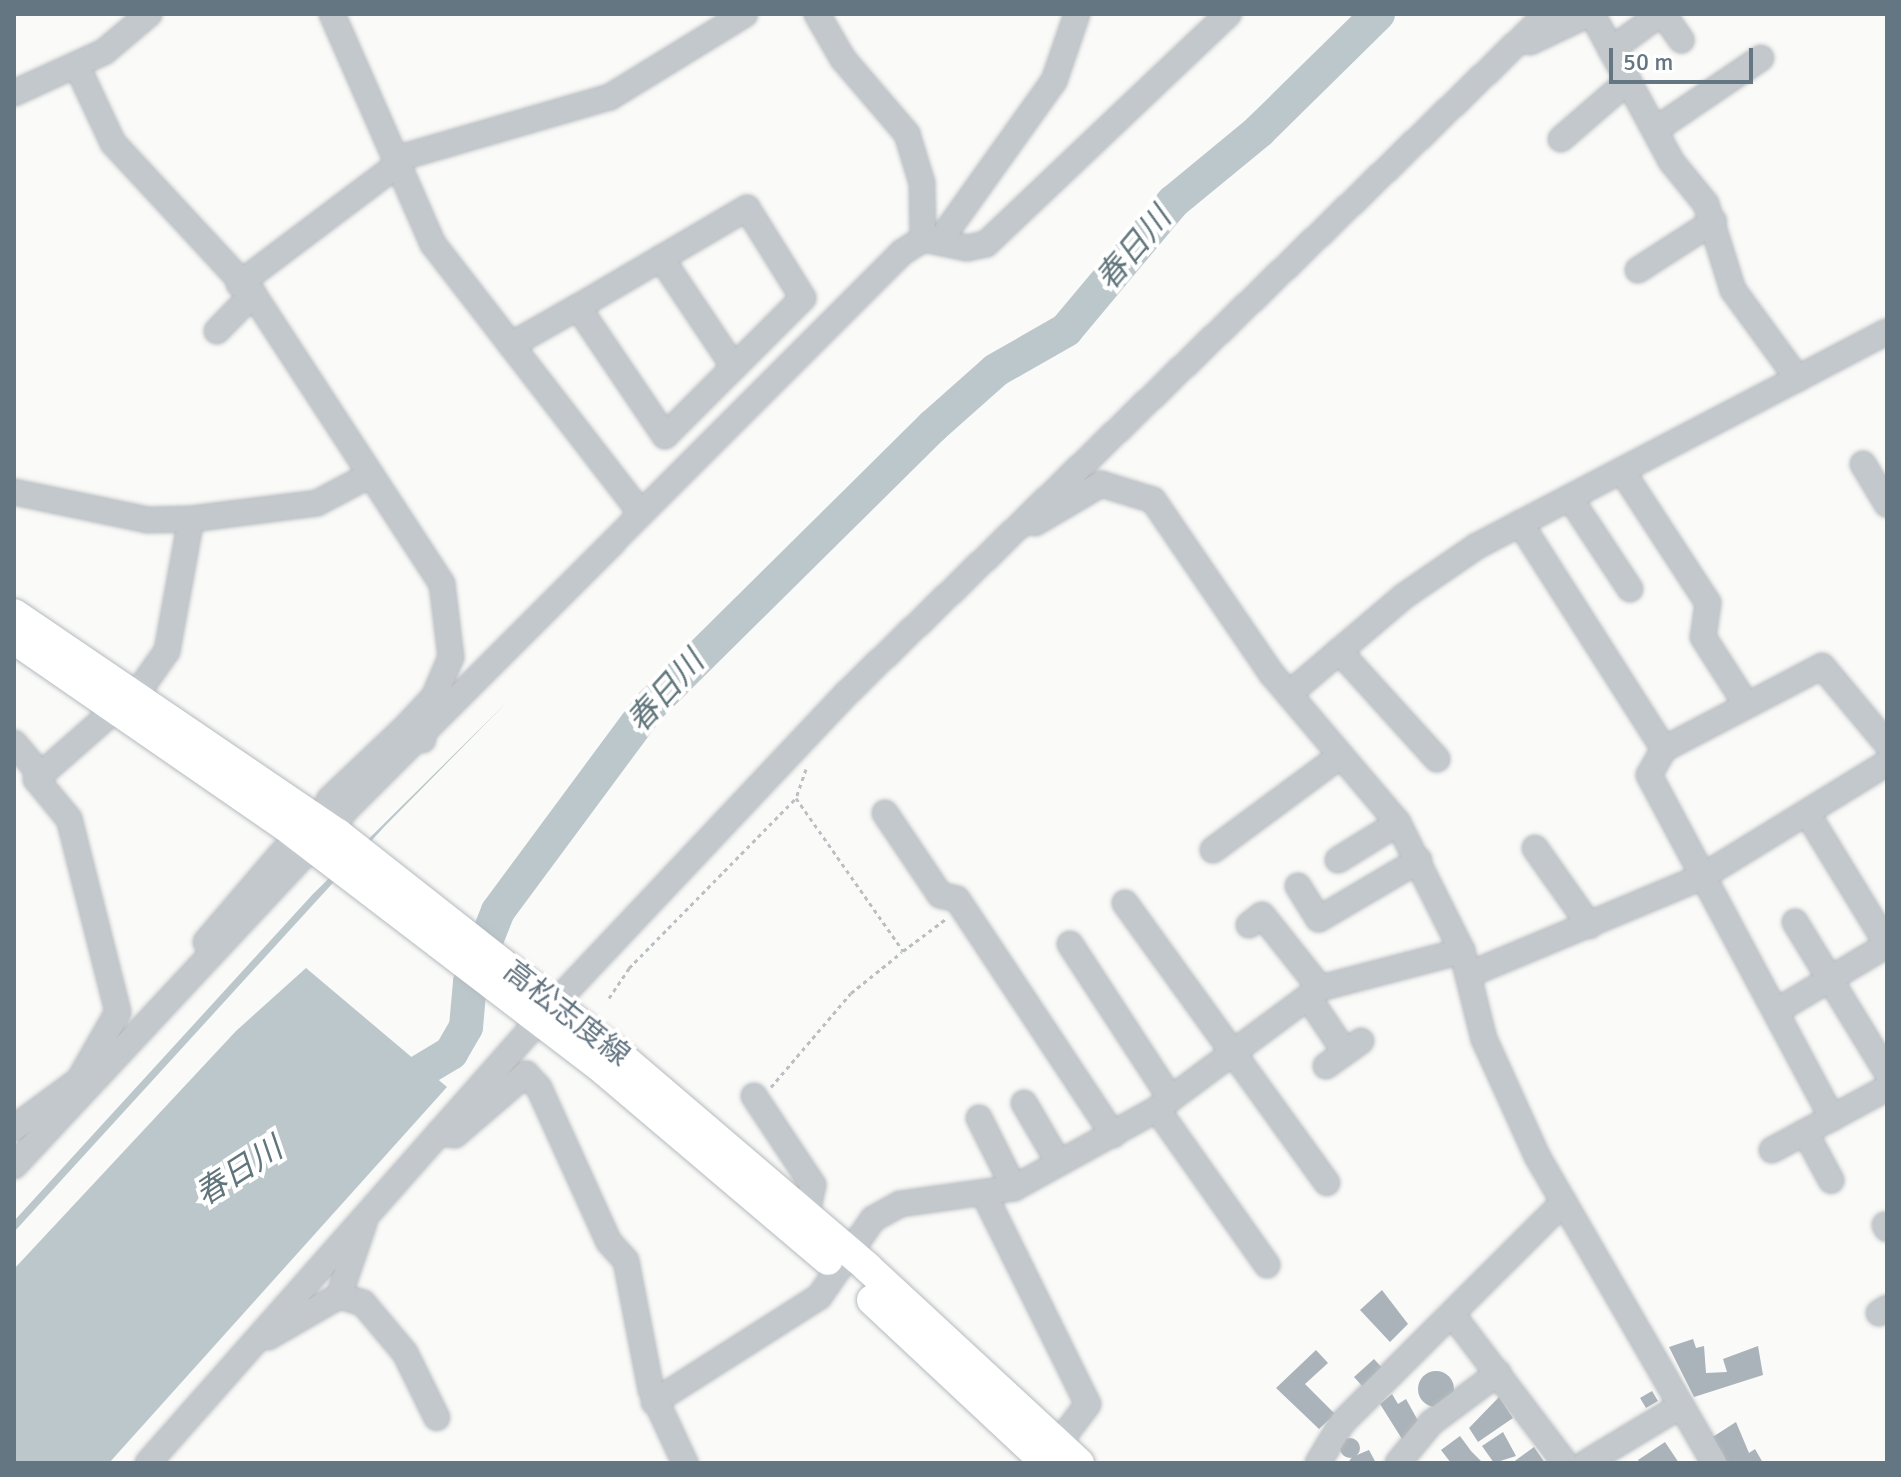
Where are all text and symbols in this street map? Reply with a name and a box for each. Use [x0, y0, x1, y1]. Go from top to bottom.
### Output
scale bar [1613, 32, 1757, 82]
text: 50 m [1623, 47, 1673, 77]
water label: 春日川 [1088, 200, 1180, 298]
water label: 春日川 [620, 643, 712, 741]
street label: 高松志度線 [496, 954, 636, 1074]
water label: 春日川 [188, 1130, 290, 1214]

